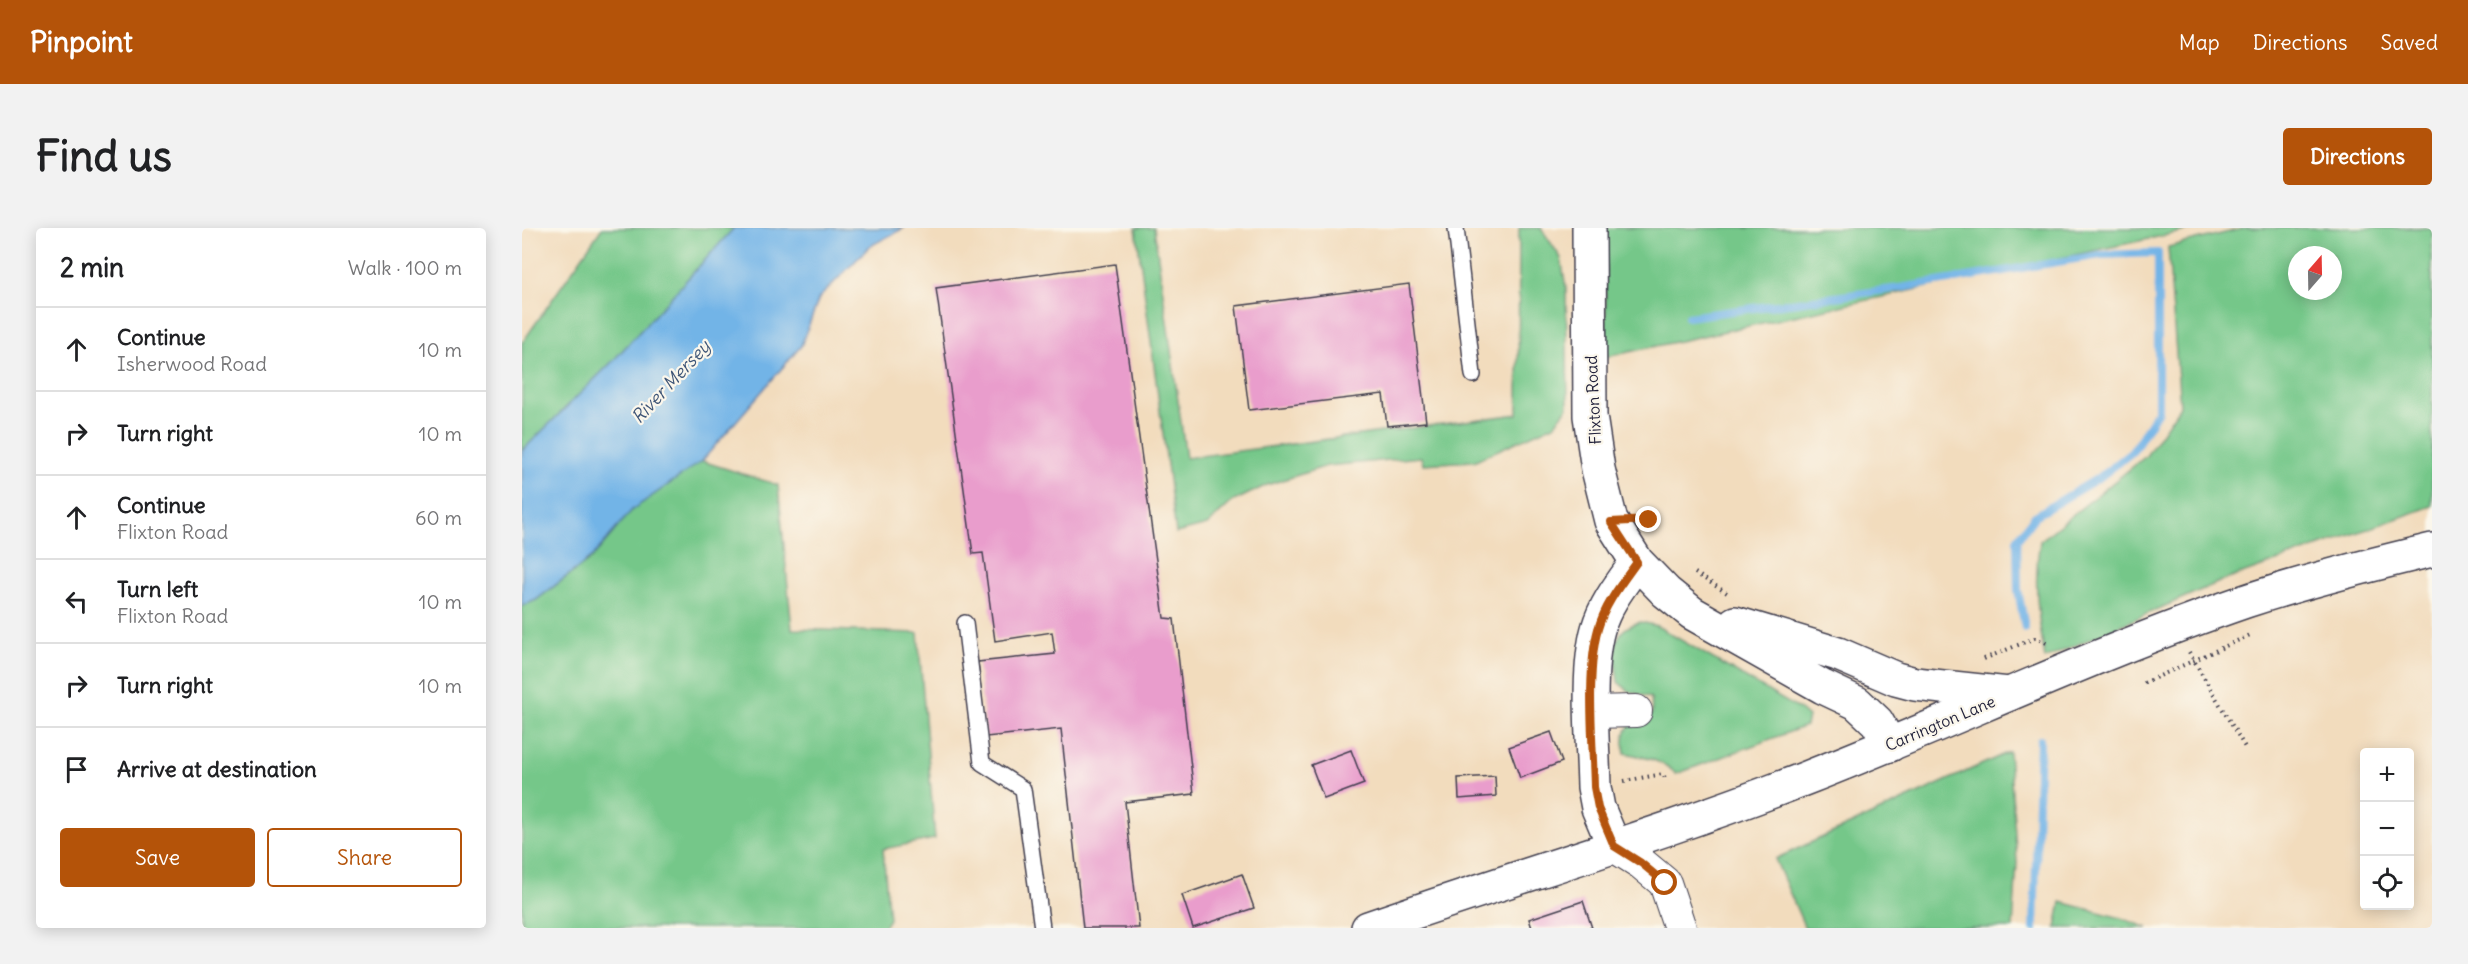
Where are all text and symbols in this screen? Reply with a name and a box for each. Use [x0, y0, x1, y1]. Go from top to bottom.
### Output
text: Pinpoint [30, 24, 133, 60]
text: Map [2179, 29, 2220, 56]
text: Directions [2253, 29, 2347, 56]
text: Saved [2380, 29, 2438, 56]
button: Directions [2283, 128, 2432, 185]
text: Find us [36, 130, 172, 182]
north arrow [2288, 246, 2342, 300]
text: 2 min [60, 251, 124, 284]
text: Walk · 100 m [348, 255, 462, 280]
text: Continue [117, 323, 206, 351]
icon: ahead [60, 333, 93, 366]
water label: River Mersey [626, 334, 716, 428]
text: 10 m [419, 337, 462, 362]
text: Isherwood Road [117, 351, 267, 376]
street label: Flixton Road [1581, 355, 1605, 445]
icon: right [60, 417, 93, 450]
text: Turn right [117, 419, 213, 447]
text: 10 m [419, 421, 462, 446]
text: Continue [117, 491, 206, 519]
icon: ahead [60, 501, 93, 534]
text: 60 m [415, 505, 462, 530]
route end [1635, 506, 1661, 532]
text: Flixton Road [117, 519, 228, 544]
text: Turn left [117, 575, 198, 603]
icon: left [60, 585, 93, 618]
text: 10 m [419, 589, 462, 614]
text: Flixton Road [117, 603, 228, 628]
icon: right [60, 669, 93, 702]
text: Turn right [117, 671, 213, 699]
text: 10 m [419, 673, 462, 698]
street label: Carrington Lane [1882, 691, 1998, 755]
map controls [2360, 748, 2414, 910]
button: + [2360, 748, 2414, 802]
icon: arrive [60, 753, 93, 786]
text: Arrive at destination [117, 755, 317, 783]
button: − [2360, 802, 2414, 856]
button: Save [60, 828, 255, 887]
button: Share [267, 828, 462, 887]
button: locate [2360, 856, 2414, 910]
route start [1651, 869, 1677, 895]

